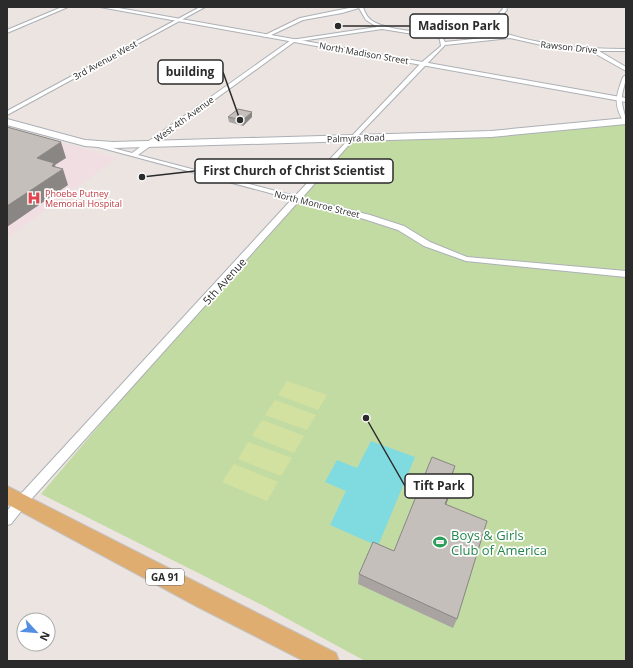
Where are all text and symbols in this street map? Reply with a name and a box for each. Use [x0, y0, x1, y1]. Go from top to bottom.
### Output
callout: Madison Park [410, 14, 508, 38]
text: Madison Park [418, 17, 501, 34]
street label: 3rd Avenue West [71, 37, 139, 83]
street label: Rawson Drive [540, 38, 598, 56]
street label: North Madison Street [318, 39, 410, 67]
callout: building [158, 60, 223, 84]
text: building [166, 63, 215, 80]
street label: West 4th Avenue [152, 93, 216, 145]
street label: Palmyra Road [327, 130, 385, 146]
callout: First Church of Christ Scientist [195, 159, 393, 183]
text: First Church of Christ Scientist [203, 162, 385, 179]
place label: Phoebe Putney Memorial Hospital [45, 187, 122, 210]
street label: North Monroe Street [273, 187, 361, 221]
hospital icon: Phoebe Putney Memorial Hospital [26, 190, 42, 206]
street label: 5th Avenue [199, 254, 249, 308]
callout: Tift Park [405, 474, 473, 498]
text: Tift Park [413, 477, 465, 494]
place label: Boys & Girls Club of America [451, 526, 547, 559]
sports icon: Boys & Girls Club of America [432, 534, 448, 550]
road number: GA 91 [146, 569, 184, 585]
north arrow [16, 612, 56, 652]
text: N [37, 629, 54, 644]

